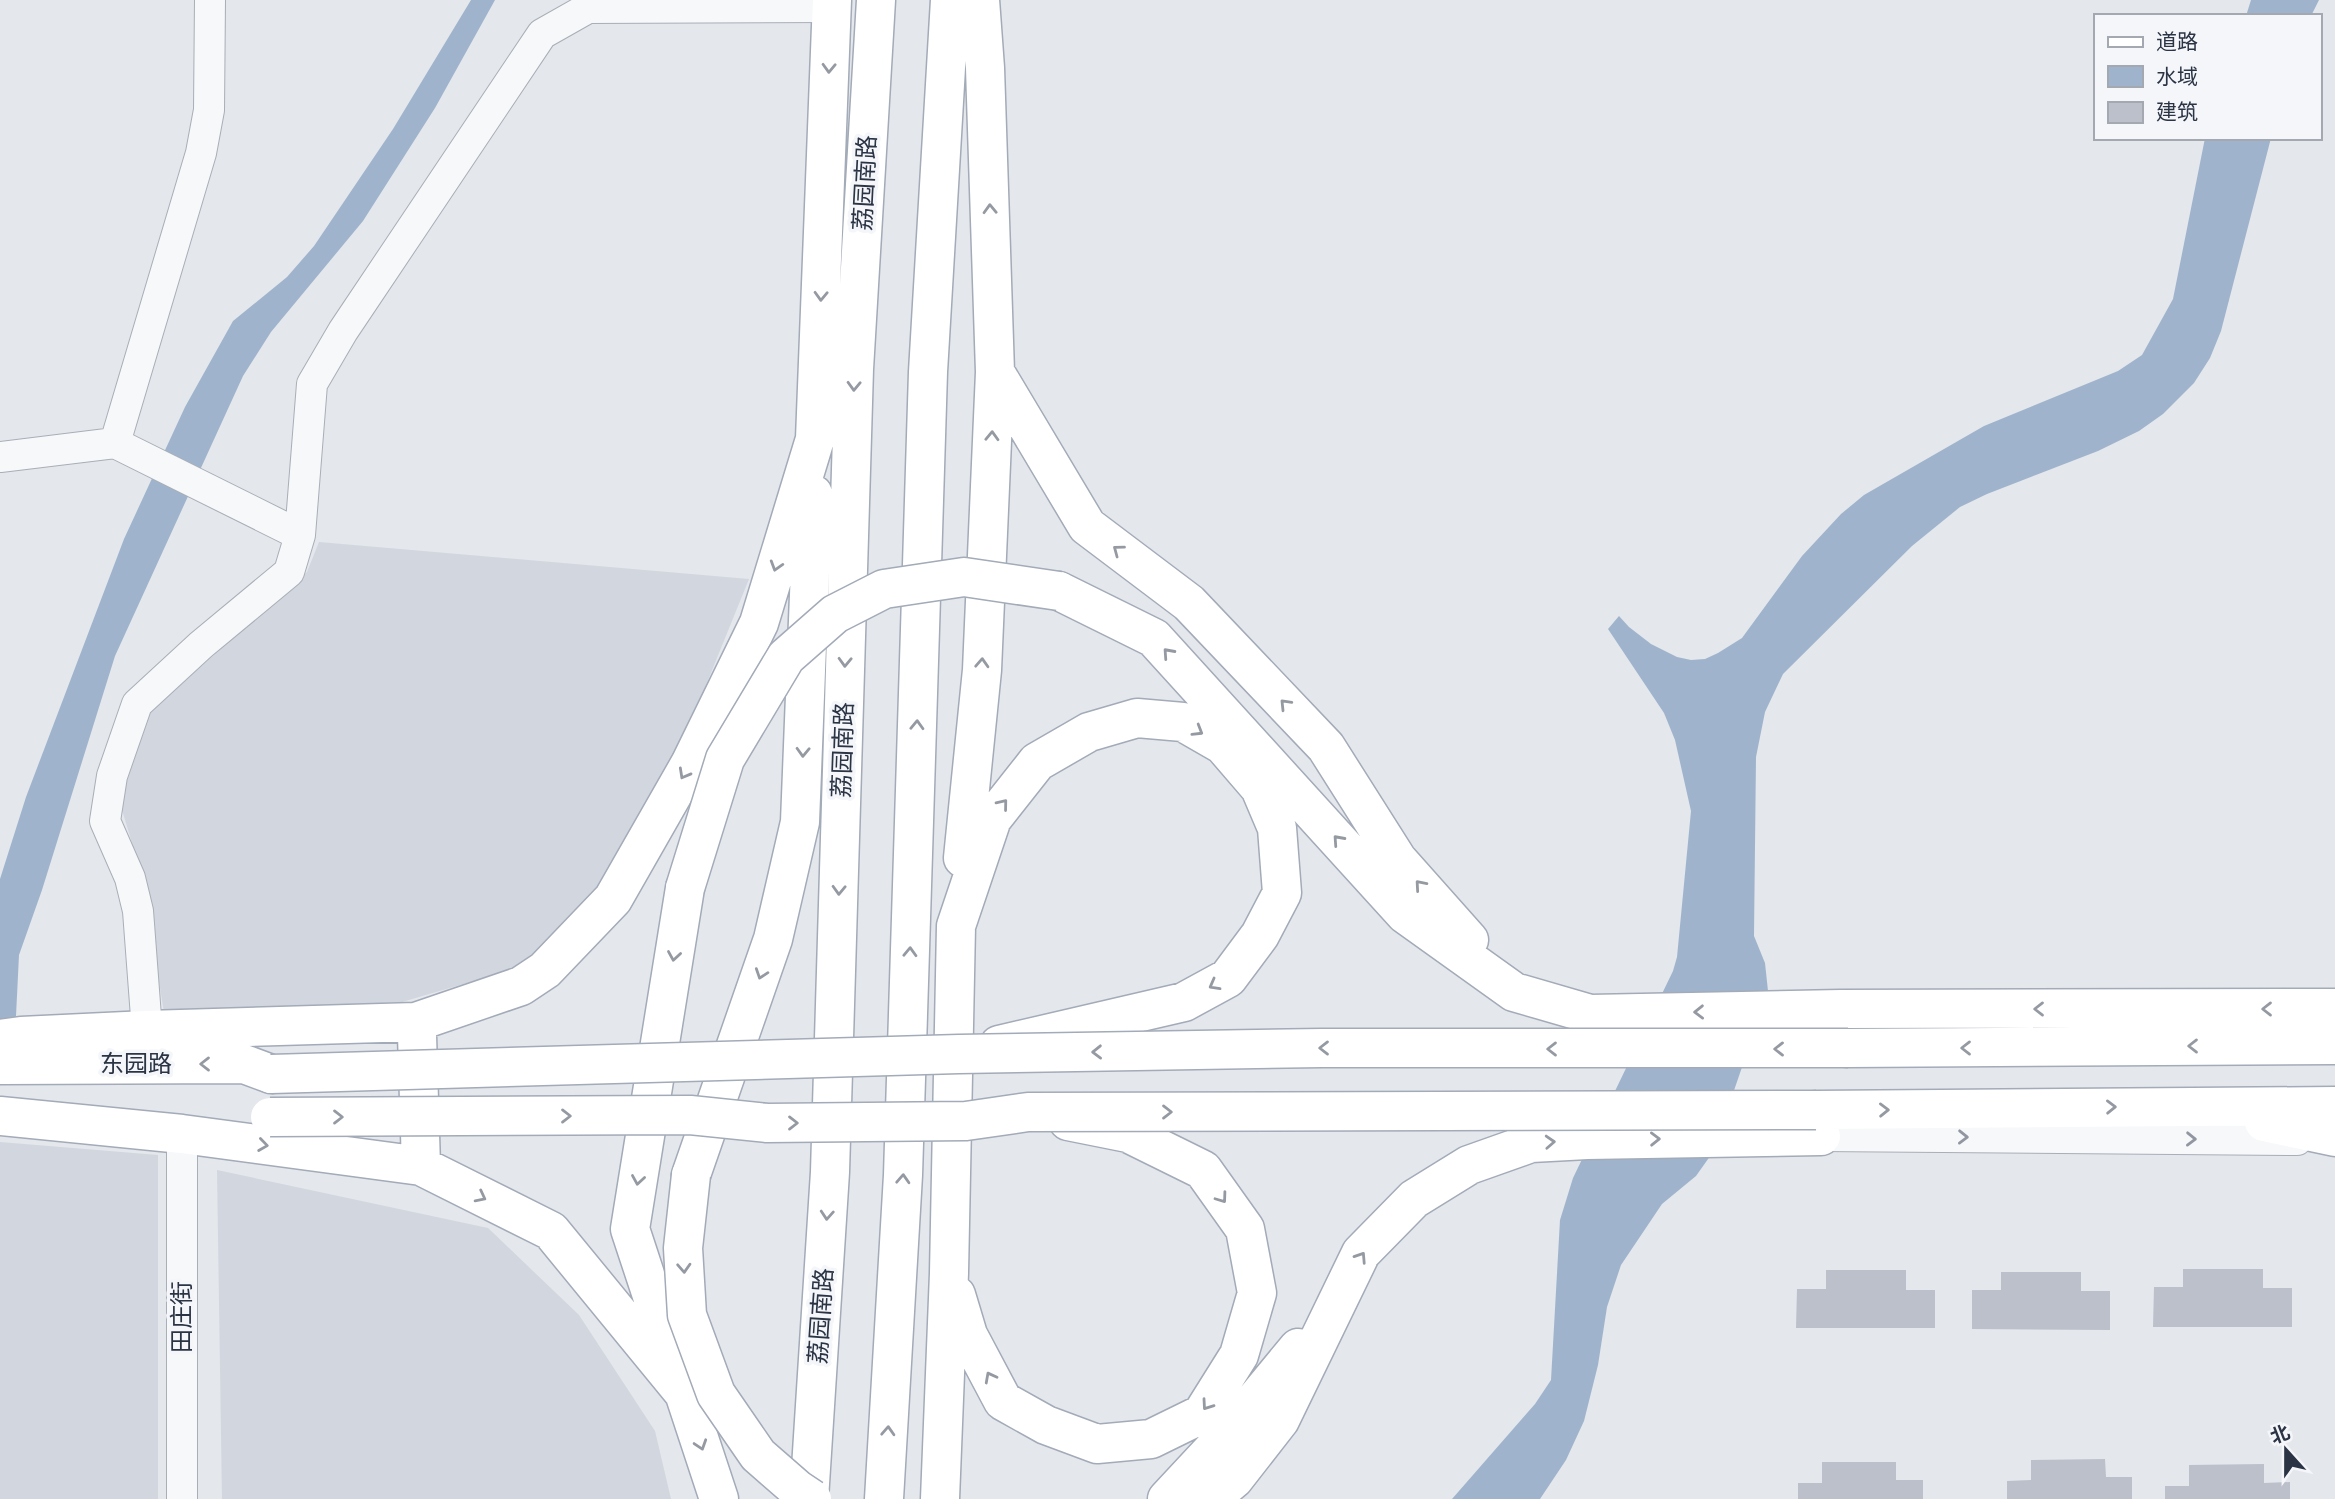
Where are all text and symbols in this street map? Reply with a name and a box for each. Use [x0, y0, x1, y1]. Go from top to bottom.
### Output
legend [2094, 14, 2321, 140]
text: 道路 [2156, 30, 2198, 53]
one-way arrow [822, 63, 837, 74]
text: 水域 [2156, 65, 2198, 88]
text: 建筑 [2156, 100, 2198, 123]
street label: 荔园南路 [849, 134, 880, 232]
one-way arrow [982, 203, 997, 214]
one-way arrow [813, 290, 828, 301]
one-way arrow [846, 381, 861, 392]
one-way arrow [985, 430, 1000, 441]
one-way arrow [1113, 546, 1126, 558]
one-way arrow [770, 560, 785, 572]
one-way arrow [1164, 648, 1176, 661]
one-way arrow [838, 657, 853, 668]
one-way arrow [975, 658, 990, 669]
one-way arrow [1280, 699, 1293, 712]
street label: 荔园南路 [827, 702, 858, 798]
one-way arrow [909, 719, 925, 729]
one-way arrow [1191, 722, 1204, 735]
one-way arrow [795, 747, 810, 758]
one-way arrow [679, 766, 692, 779]
one-way arrow [995, 799, 1008, 811]
one-way arrow [1334, 835, 1346, 848]
one-way arrow [1416, 881, 1428, 894]
one-way arrow [831, 885, 846, 896]
one-way arrow [903, 946, 918, 957]
one-way arrow [667, 950, 682, 962]
one-way arrow [755, 968, 769, 980]
one-way arrow [1209, 977, 1222, 990]
one-way arrow [2034, 1001, 2044, 1017]
one-way arrow [2261, 1001, 2272, 1017]
one-way arrow [1694, 1004, 1704, 1020]
one-way arrow [2188, 1038, 2198, 1054]
one-way arrow [1319, 1040, 1329, 1056]
one-way arrow [1960, 1040, 1971, 1055]
one-way arrow [1546, 1041, 1557, 1057]
one-way arrow [1774, 1041, 1784, 1057]
one-way arrow [1091, 1044, 1102, 1059]
street label: 东园路 [100, 1050, 172, 1077]
one-way arrow [199, 1056, 209, 1072]
one-way arrow [2106, 1099, 2117, 1115]
one-way arrow [1879, 1102, 1890, 1117]
one-way arrow [1162, 1104, 1172, 1120]
one-way arrow [561, 1108, 571, 1124]
one-way arrow [333, 1109, 344, 1125]
one-way arrow [787, 1115, 798, 1130]
one-way arrow [1958, 1129, 1969, 1145]
one-way arrow [1650, 1131, 1661, 1146]
one-way arrow [2186, 1131, 2196, 1147]
one-way arrow [1544, 1135, 1555, 1150]
one-way arrow [257, 1137, 268, 1152]
one-way arrow [631, 1174, 646, 1186]
one-way arrow [895, 1174, 910, 1185]
one-way arrow [474, 1188, 486, 1202]
one-way arrow [1214, 1190, 1226, 1203]
one-way arrow [820, 1210, 835, 1221]
one-way arrow [1353, 1252, 1366, 1265]
one-way arrow [676, 1262, 691, 1273]
street label: 荔园南路 [804, 1267, 837, 1365]
street label: 田庄街 [168, 1281, 195, 1353]
one-way arrow [985, 1372, 999, 1384]
one-way arrow [1203, 1397, 1215, 1410]
north arrow [2251, 1415, 2321, 1485]
text: 北 [2267, 1421, 2293, 1448]
one-way arrow [880, 1425, 895, 1436]
one-way arrow [693, 1438, 707, 1450]

